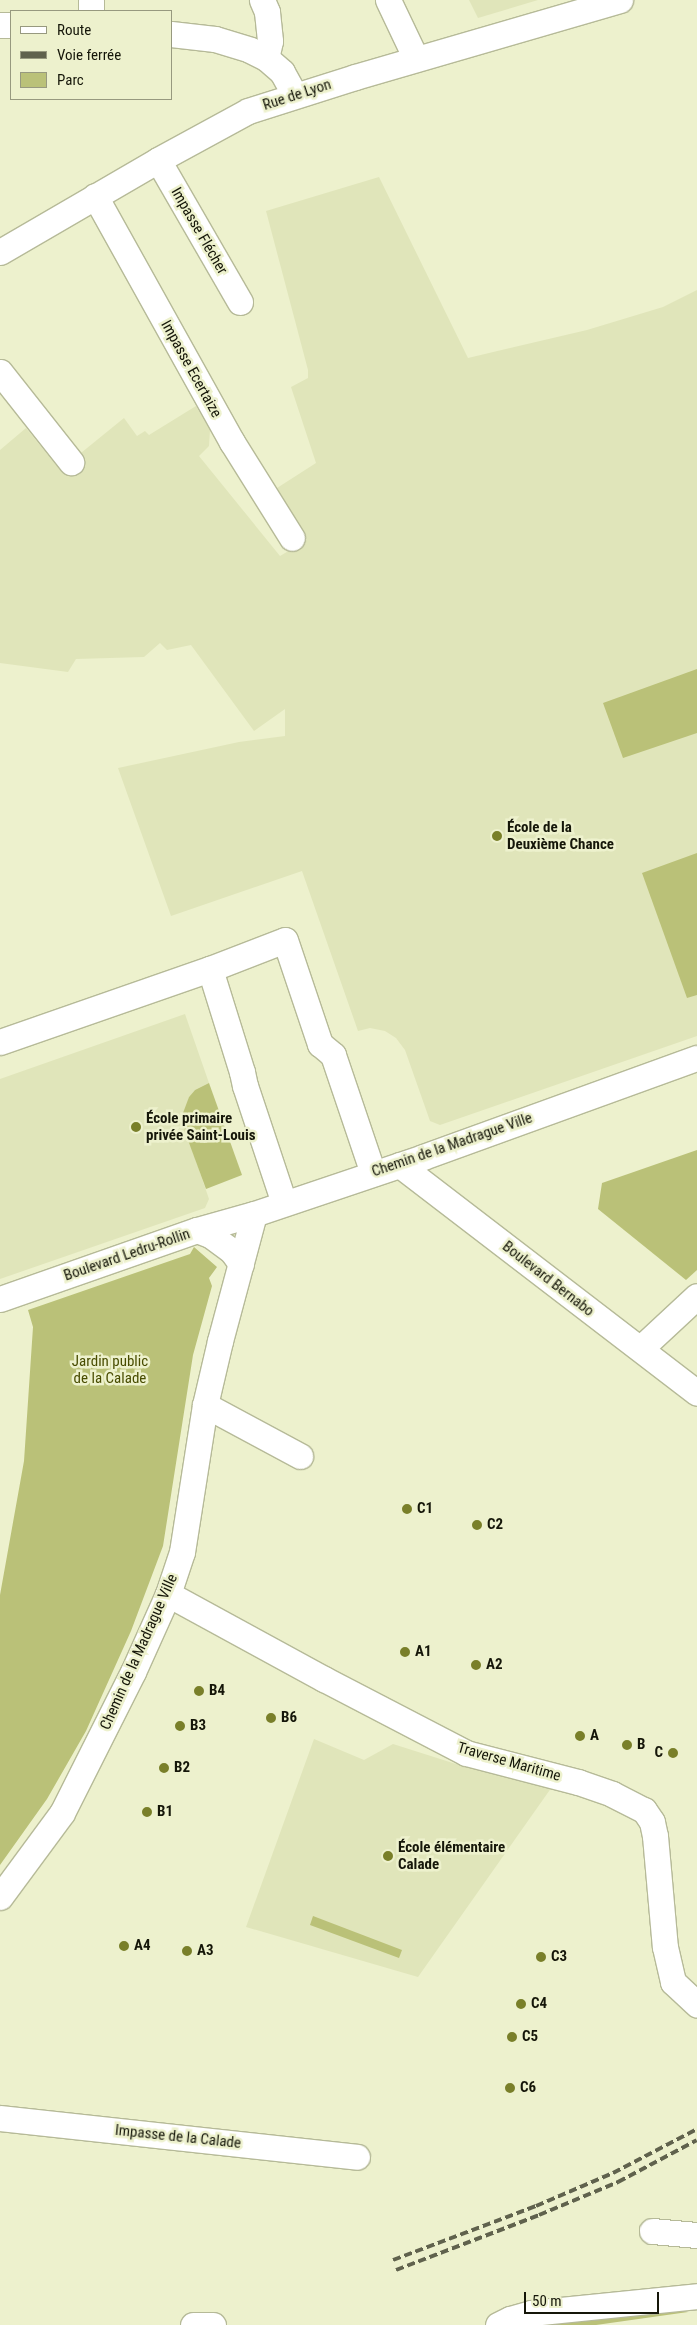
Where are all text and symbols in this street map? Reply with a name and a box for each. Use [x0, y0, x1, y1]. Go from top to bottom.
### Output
legend [10, 10, 172, 100]
text: Route [57, 21, 91, 39]
text: Voie ferrée [57, 46, 121, 64]
text: Parc [57, 71, 84, 89]
street label: Rue de Lyon [261, 76, 333, 114]
street label: Impasse Flécher [167, 184, 231, 278]
street label: Impasse Ecertaize [157, 317, 225, 421]
place label: École de la Deuxième Chance [507, 818, 614, 853]
marker: École de la Deuxième Chance [491, 830, 503, 842]
place label: École primaire privée Saint-Louis [146, 1109, 256, 1144]
street label: Chemin de la Madrague Ville [369, 1109, 535, 1181]
marker: École primaire privée Saint-Louis [130, 1121, 142, 1133]
street label: Boulevard Ledru-Rollin [61, 1225, 193, 1285]
street label: Boulevard Bernabo [499, 1238, 597, 1320]
park label: Jardin public de la Calade [72, 1352, 148, 1387]
place label: C1 [417, 1500, 433, 1518]
marker: C1 [401, 1503, 413, 1515]
place label: C2 [487, 1516, 503, 1534]
marker: C2 [471, 1519, 483, 1531]
street label: Chemin de la Madrague Ville [97, 1571, 181, 1733]
place label: A1 [415, 1643, 432, 1661]
marker: A1 [399, 1646, 411, 1658]
place label: A2 [486, 1656, 503, 1674]
marker: A2 [470, 1659, 482, 1671]
place label: B4 [209, 1682, 225, 1700]
marker: B4 [193, 1685, 205, 1697]
place label: B6 [281, 1709, 297, 1727]
marker: B6 [265, 1712, 277, 1724]
place label: B3 [190, 1717, 206, 1735]
marker: B3 [174, 1720, 186, 1732]
place label: A [590, 1727, 599, 1745]
marker: A [574, 1730, 586, 1742]
place label: B [637, 1736, 645, 1754]
street label: Traverse Maritime [455, 1739, 563, 1785]
marker: B [621, 1739, 633, 1751]
place label: C [654, 1744, 663, 1762]
marker: C [667, 1747, 679, 1759]
place label: B2 [174, 1759, 190, 1777]
marker: B2 [158, 1762, 170, 1774]
place label: B1 [157, 1803, 173, 1821]
marker: B1 [141, 1806, 153, 1818]
place label: École élémentaire Calade [398, 1838, 505, 1873]
marker: École élémentaire Calade [382, 1850, 394, 1862]
place label: A4 [134, 1937, 151, 1955]
marker: A4 [118, 1940, 130, 1952]
place label: A3 [197, 1942, 214, 1960]
marker: A3 [181, 1945, 193, 1957]
place label: C3 [551, 1948, 567, 1966]
marker: C3 [535, 1951, 547, 1963]
place label: C4 [531, 1995, 547, 2013]
marker: C4 [515, 1998, 527, 2010]
place label: C5 [522, 2028, 538, 2046]
marker: C5 [506, 2031, 518, 2043]
place label: C6 [520, 2079, 536, 2097]
marker: C6 [504, 2082, 516, 2094]
street label: Impasse de la Calade [114, 2121, 242, 2153]
scale bar [527, 2282, 662, 2314]
text: 50 m [532, 2292, 562, 2310]

